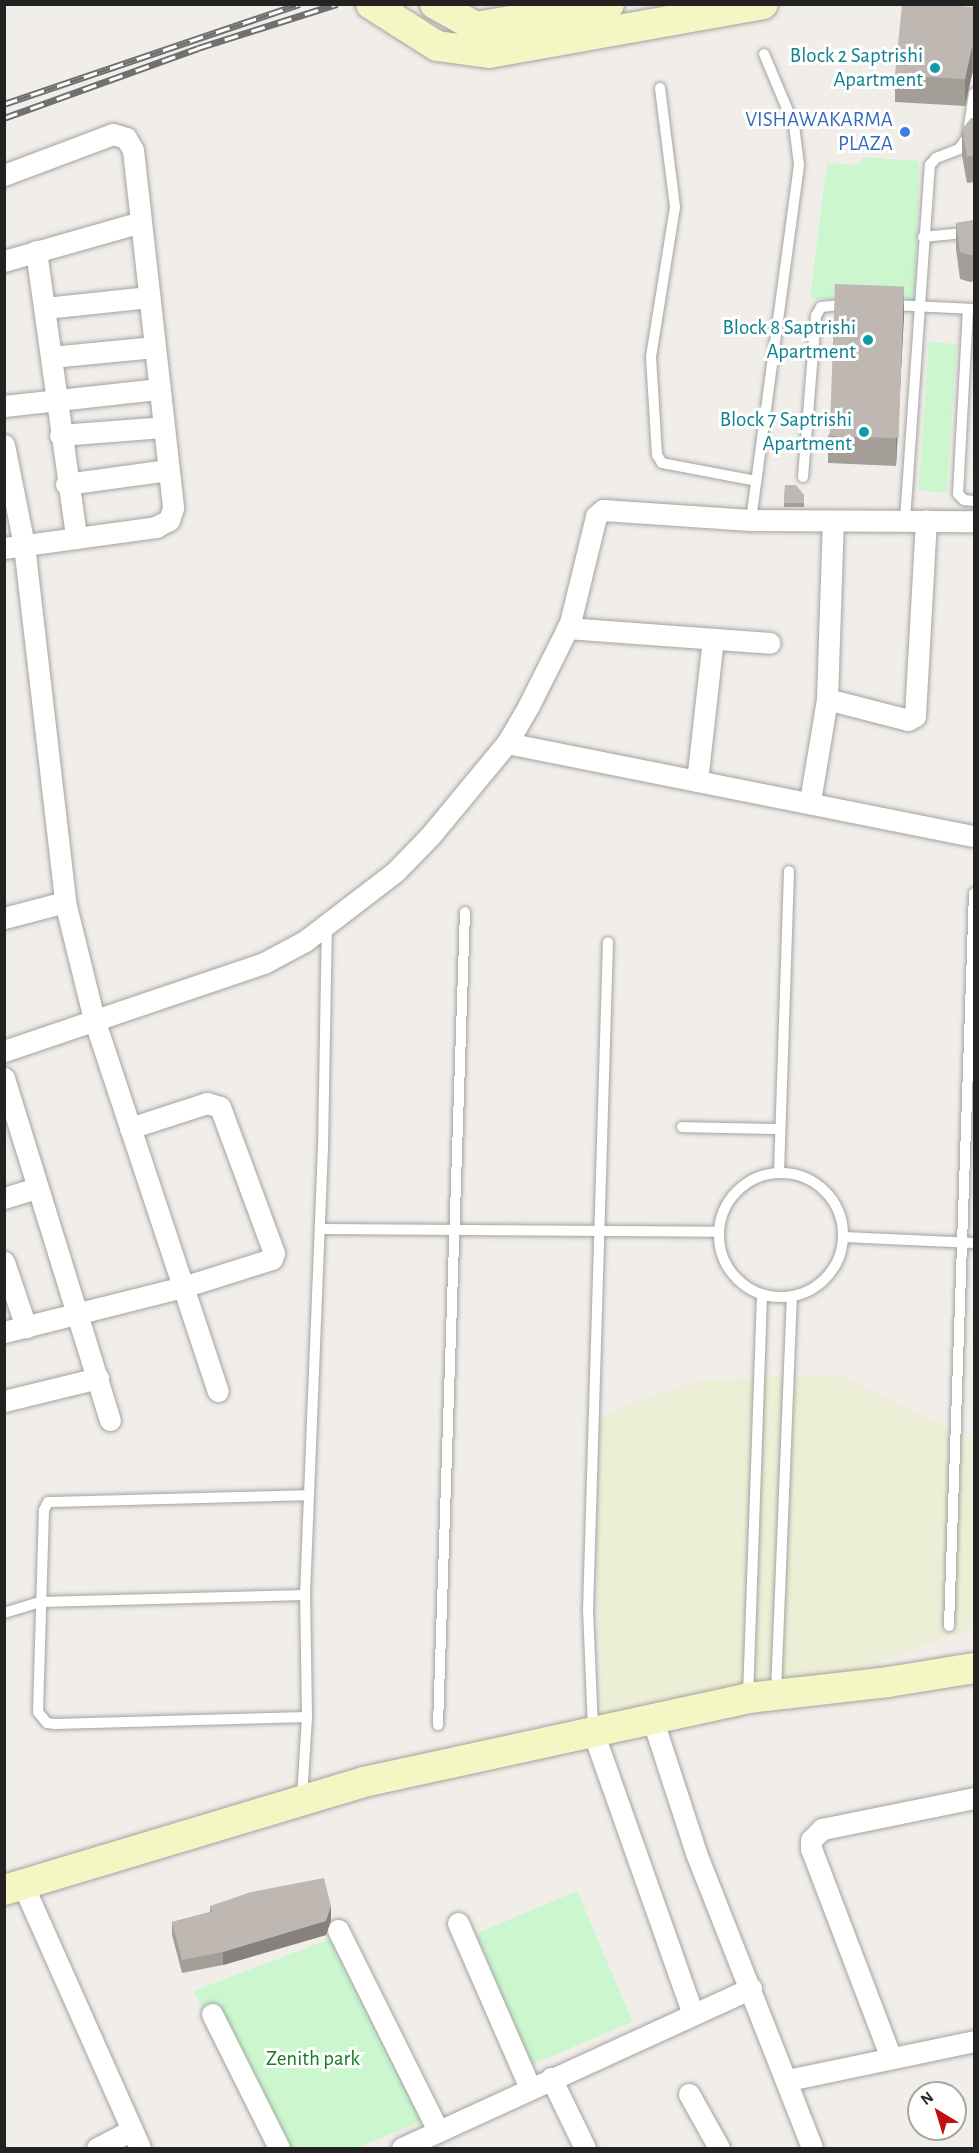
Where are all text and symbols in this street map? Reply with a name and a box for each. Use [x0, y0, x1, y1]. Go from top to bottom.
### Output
place label: Block 2 Saptrishi Apartment [790, 43, 923, 93]
marker: Block 2 Saptrishi Apartment [928, 61, 942, 75]
place label: VISHAWAKARMA PLAZA [745, 107, 893, 157]
marker: VISHAWAKARMA PLAZA [898, 125, 912, 139]
place label: Block 8 Saptrishi Apartment [722, 315, 856, 365]
marker: Block 8 Saptrishi Apartment [861, 333, 875, 347]
place label: Block 7 Saptrishi Apartment [720, 407, 852, 457]
marker: Block 7 Saptrishi Apartment [857, 425, 871, 439]
park label: Zenith park [266, 2046, 360, 2072]
north arrow [907, 2081, 967, 2141]
text: N [918, 2089, 936, 2108]

